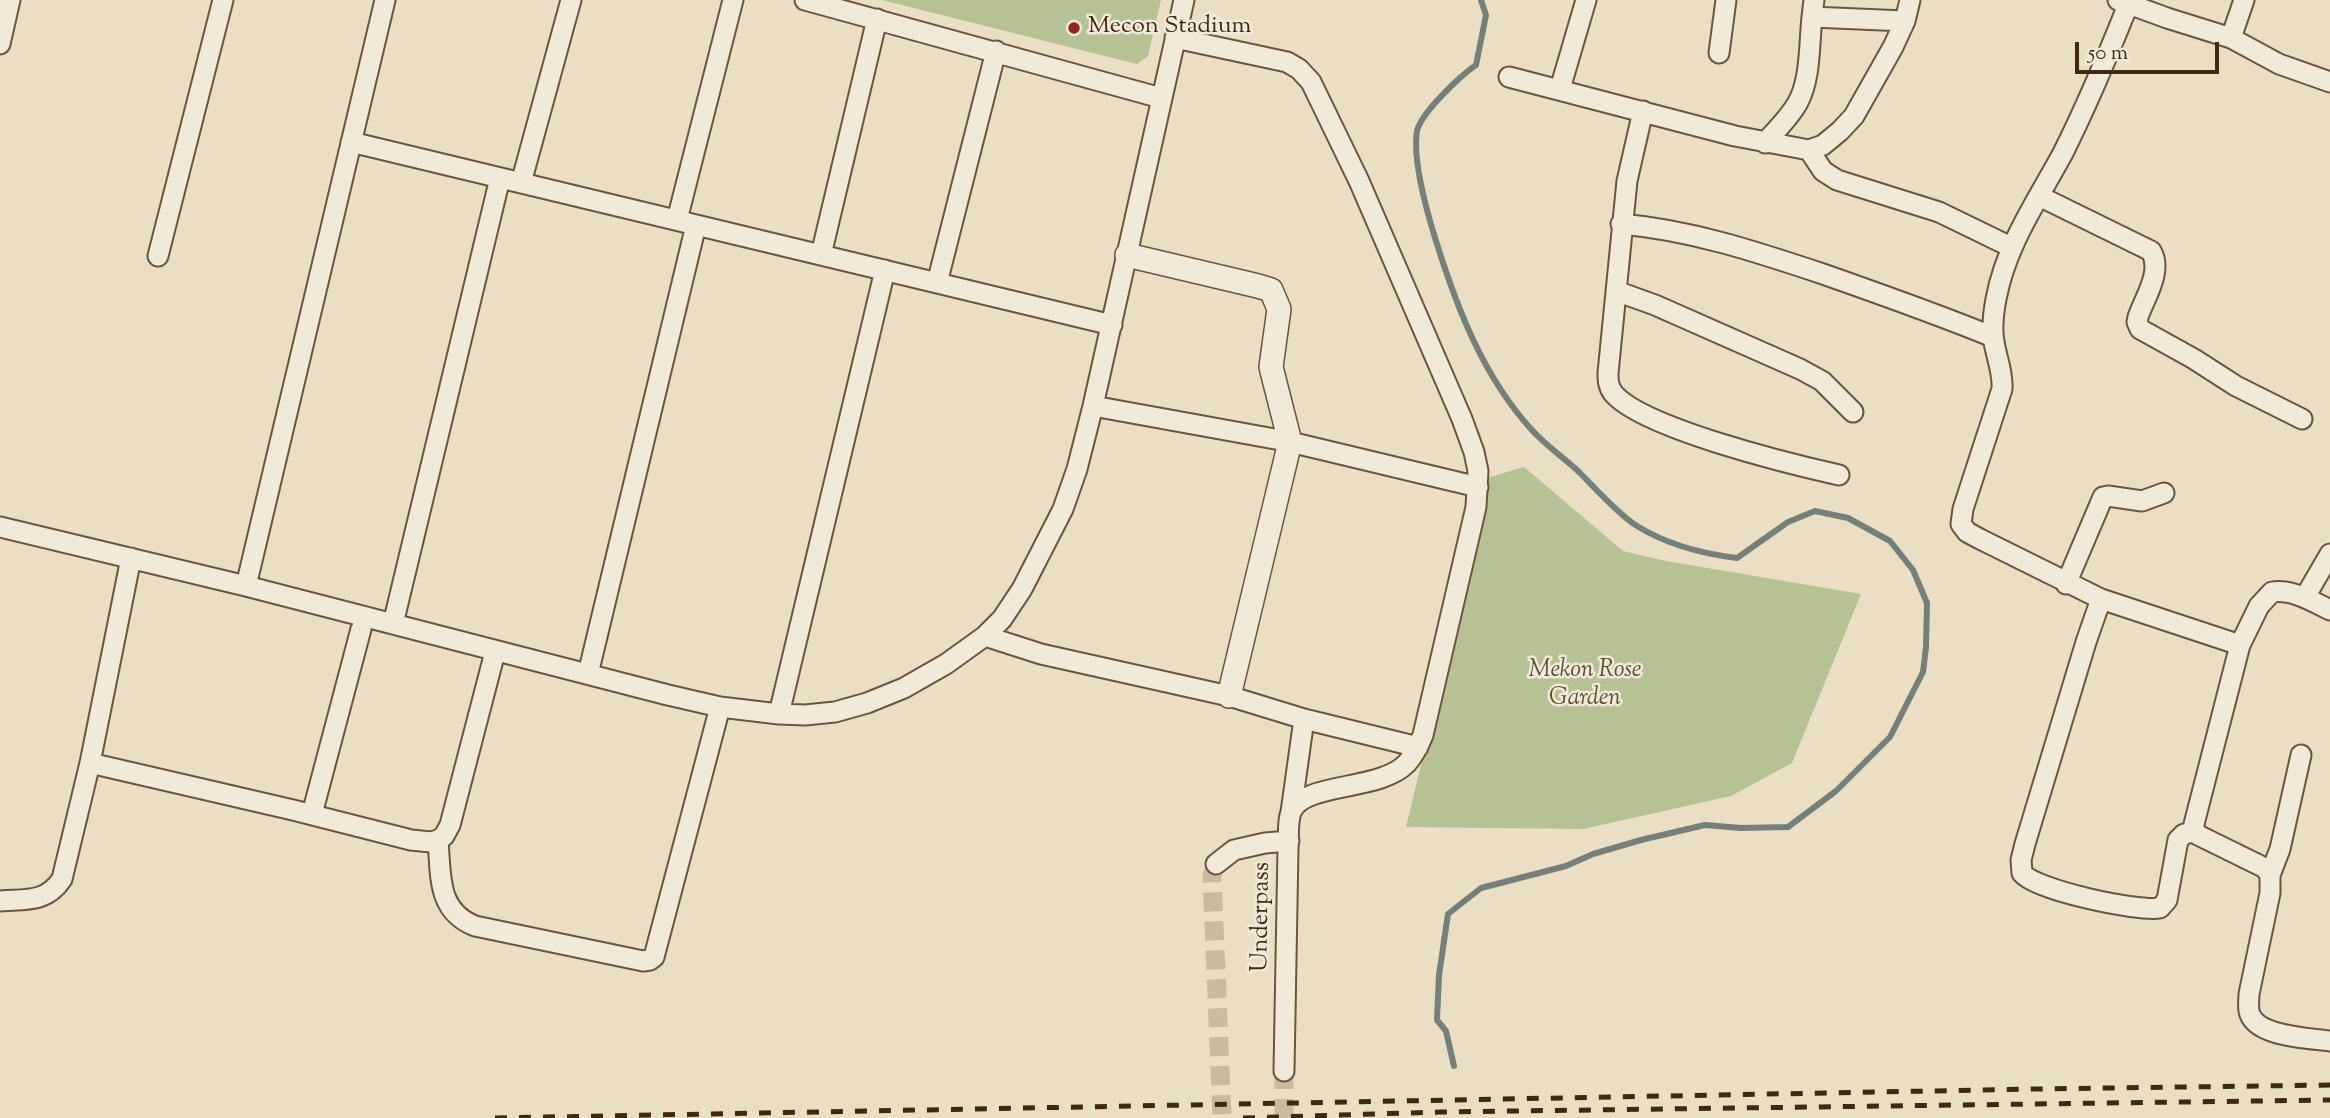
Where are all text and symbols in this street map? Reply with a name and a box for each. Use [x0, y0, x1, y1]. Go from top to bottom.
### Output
place label: Mecon Stadium [1088, 14, 1251, 42]
marker: Mecon Stadium [1066, 20, 1082, 36]
scale bar [2078, 28, 2222, 72]
text: 50 m [2088, 39, 2128, 69]
park label: Mekon Rose Garden [1529, 658, 1641, 714]
street label: Underpass [1248, 862, 1278, 972]

